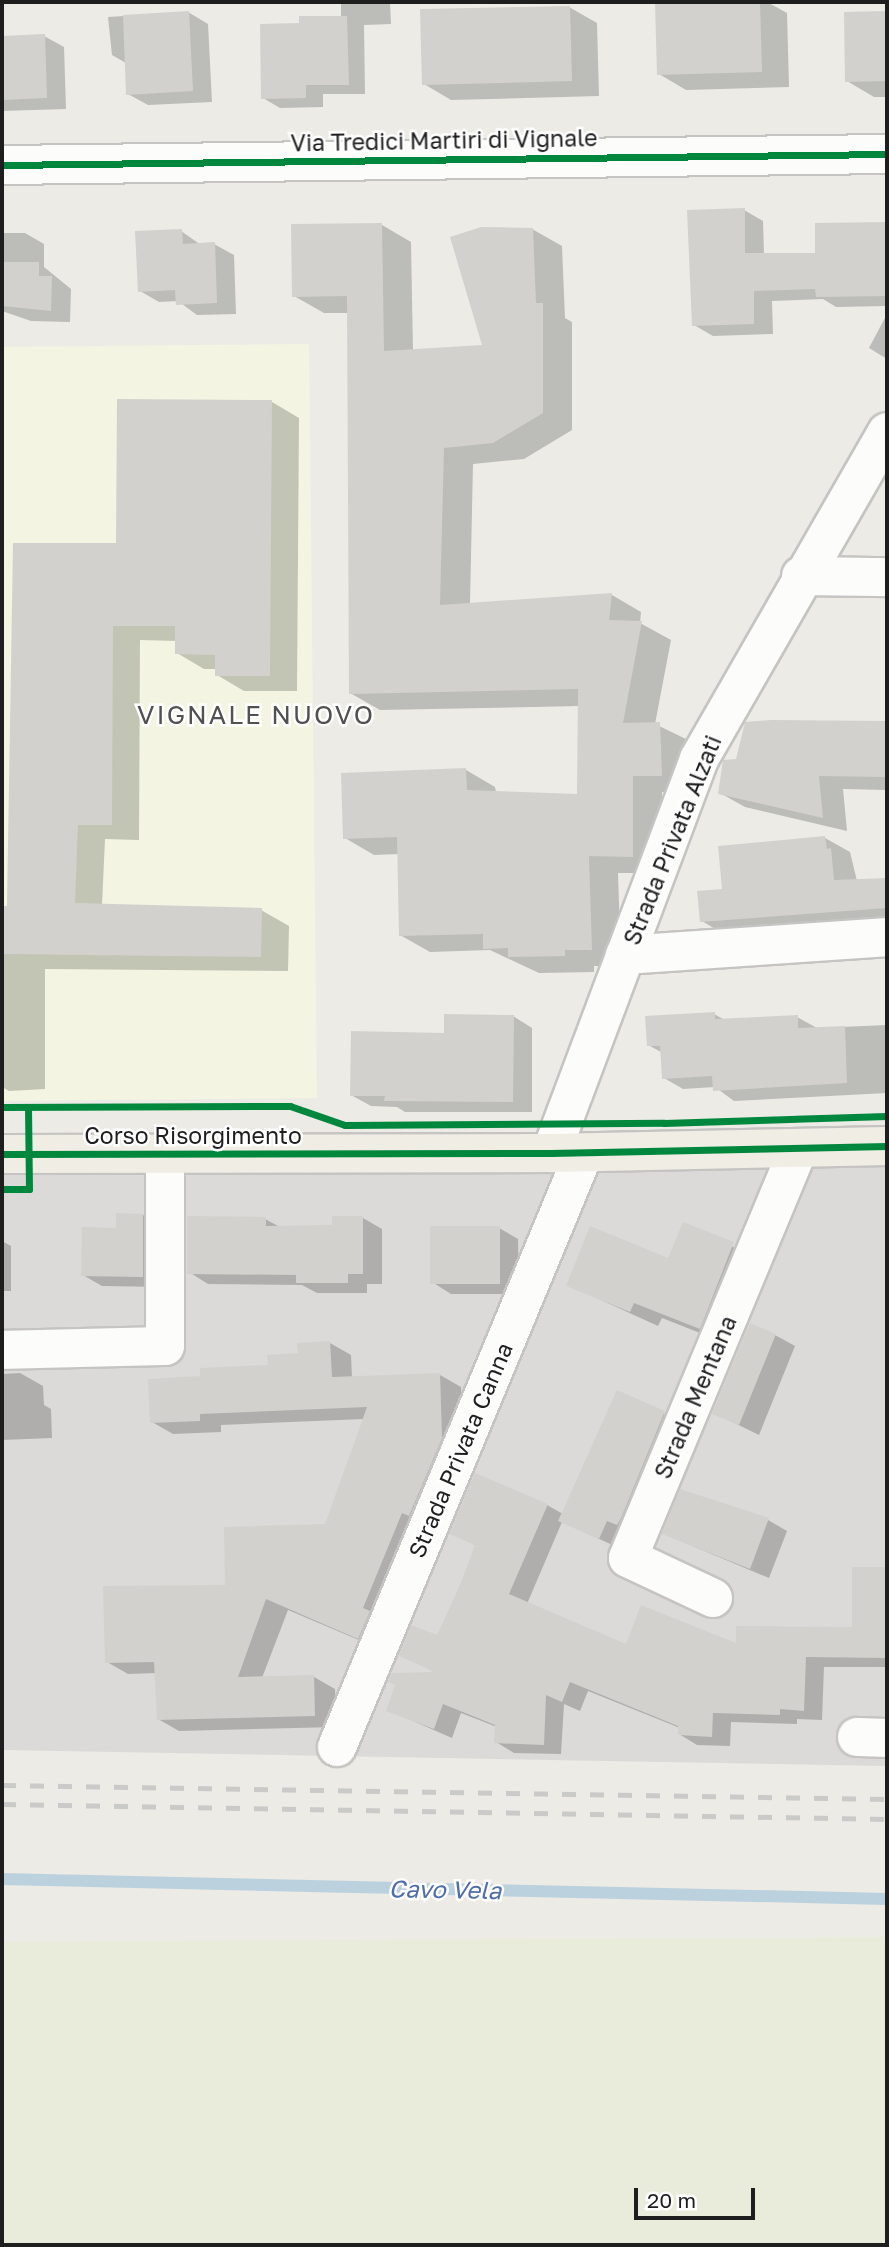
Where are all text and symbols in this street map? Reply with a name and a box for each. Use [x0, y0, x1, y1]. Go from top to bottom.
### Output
street label: Via Tredici Martiri di Vignale [290, 124, 598, 156]
district label: VIGNALE NUOVO [139, 699, 373, 731]
street label: Strada Privata Alzati [617, 731, 727, 949]
street label: Corso Risorgimento [84, 1121, 302, 1149]
street label: Strada Mentana [648, 1311, 742, 1483]
street label: Strada Privata Canna [402, 1338, 518, 1562]
water label: Cavo Vela [388, 1874, 502, 1904]
scale bar [637, 2174, 758, 2218]
text: 20 m [647, 2187, 696, 2213]

